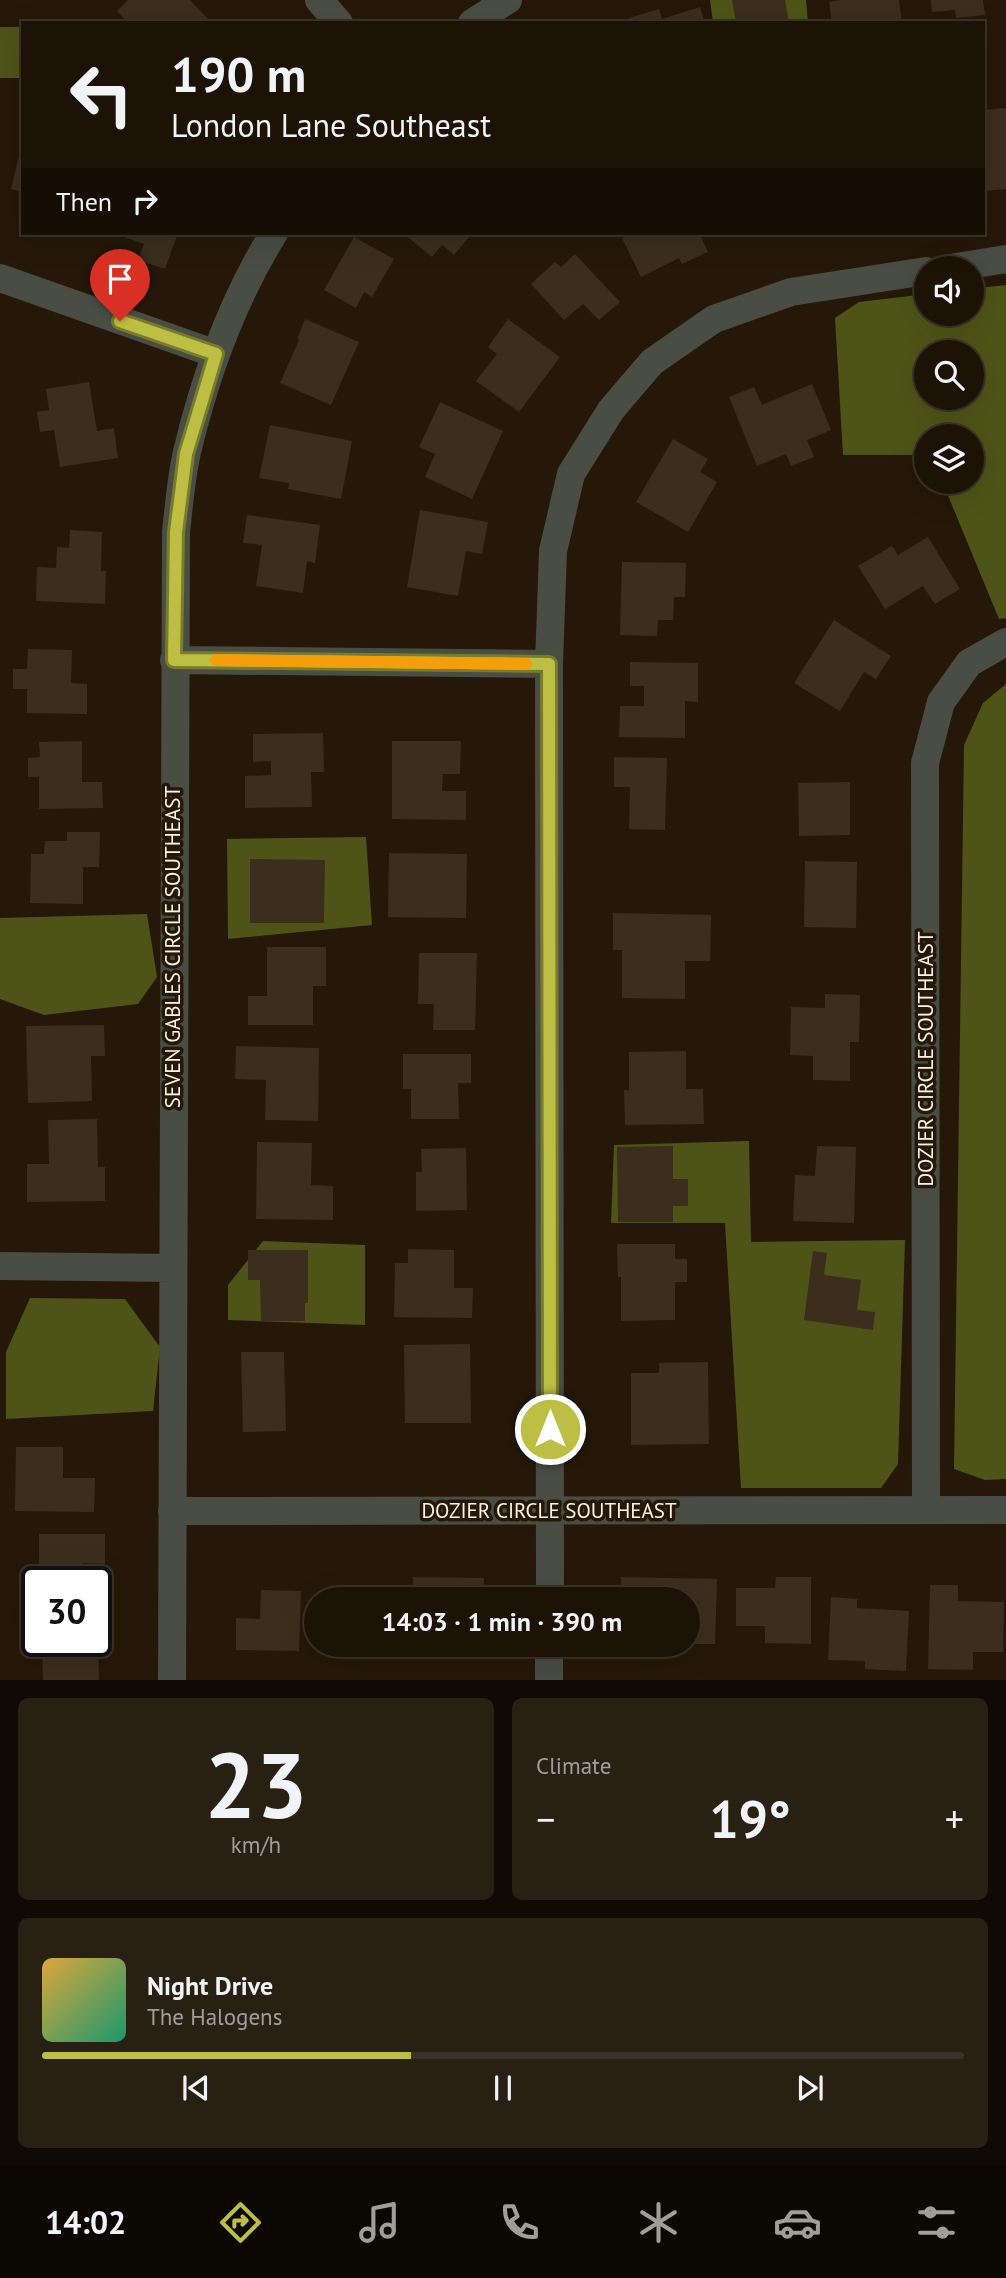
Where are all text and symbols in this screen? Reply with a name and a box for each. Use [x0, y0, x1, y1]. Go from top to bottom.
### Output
text: 190 m [171, 42, 306, 106]
icon: left [56, 49, 147, 140]
text: London Lane Southeast [171, 104, 491, 146]
icon: right [126, 182, 164, 220]
text: Then [56, 185, 112, 218]
pin [90, 249, 150, 321]
map controls [914, 256, 984, 494]
button: sound [914, 256, 984, 326]
icon: arrive [101, 260, 139, 298]
button: search [914, 340, 984, 410]
button: layers [914, 424, 984, 494]
street label: SEVEN GABLES CIRCLE SOUTHEAST [159, 786, 186, 1108]
street label: DOZIER CIRCLE SOUTHEAST [912, 931, 939, 1187]
position arrow [513, 1392, 587, 1466]
street label: DOZIER CIRCLE SOUTHEAST [421, 1497, 677, 1524]
speed limit sign: 30 [21, 1566, 112, 1657]
text: 14:03 · 1 min · 390 m [382, 1605, 622, 1638]
text: 23 [204, 1725, 308, 1843]
text: Climate [536, 1751, 611, 1780]
text: 19° [709, 1785, 791, 1852]
text: − [536, 1794, 555, 1843]
text: + [945, 1794, 964, 1843]
text: km/h [231, 1830, 281, 1859]
text: Night Drive [147, 1969, 273, 2002]
text: The Halogens [147, 2002, 282, 2031]
icon: previous [177, 2069, 215, 2107]
icon: pause [484, 2069, 522, 2107]
icon: next [791, 2069, 829, 2107]
icon: directions [216, 2198, 265, 2247]
icon: music [355, 2198, 404, 2247]
icon: phone [495, 2198, 544, 2247]
icon: climate [634, 2198, 683, 2247]
icon: car [773, 2198, 822, 2247]
icon: filters [912, 2198, 961, 2247]
text: 14:02 [45, 2201, 126, 2243]

